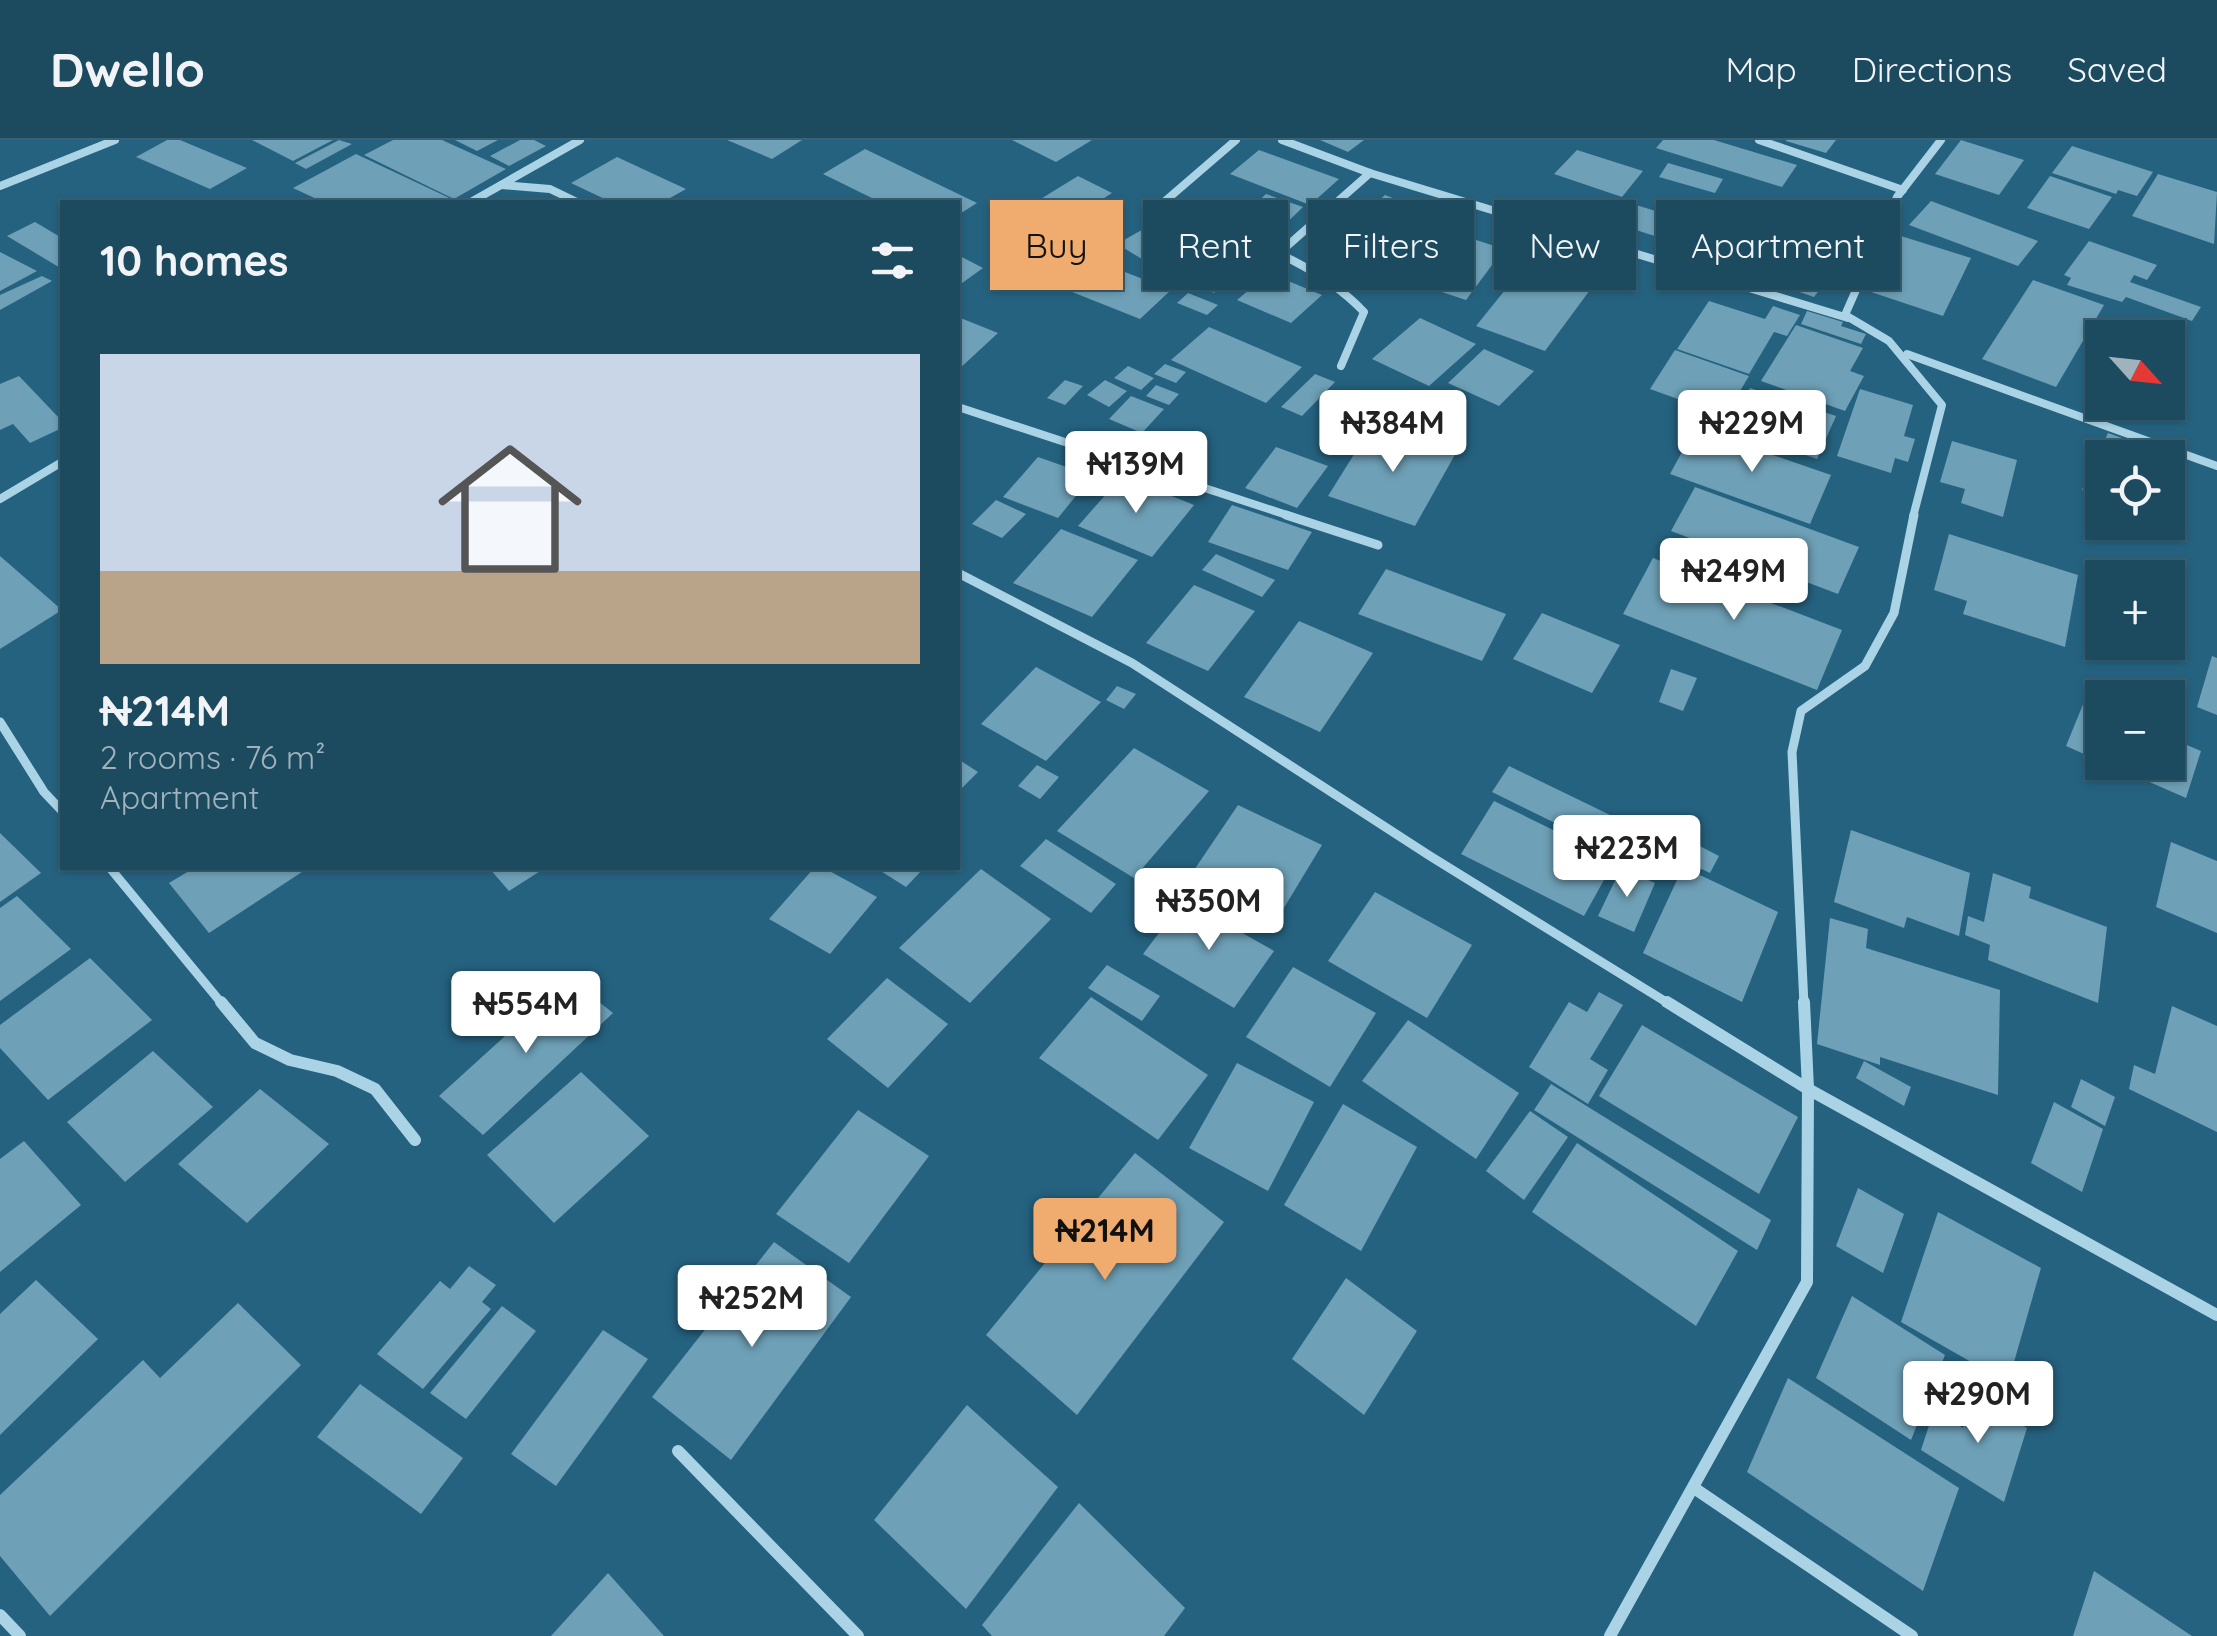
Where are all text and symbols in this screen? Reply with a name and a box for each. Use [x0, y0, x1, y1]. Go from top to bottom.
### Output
text: Dwello [50, 39, 205, 99]
text: Map [1725, 47, 1797, 91]
text: Directions [1852, 47, 2012, 91]
text: Saved [2067, 47, 2167, 91]
chip: Buy [990, 200, 1123, 290]
chip: Rent [1143, 200, 1288, 290]
chip: Filters [1308, 200, 1474, 290]
chip: New [1494, 200, 1636, 290]
chip: Apartment [1656, 200, 1900, 290]
icon: filters [865, 233, 920, 288]
text: 10 homes [100, 234, 288, 287]
north arrow [2085, 320, 2185, 420]
map controls [2085, 320, 2185, 780]
pin: ₦384M [1323, 390, 1463, 475]
pin: ₦229M [1682, 390, 1822, 475]
text: ₦384M [1341, 402, 1445, 442]
text: ₦229M [1700, 402, 1804, 442]
icon: home [420, 419, 600, 599]
pin: ₦139M [1066, 431, 1206, 516]
button: locate [2085, 440, 2185, 540]
text: ₦139M [1087, 443, 1185, 483]
pin: ₦249M [1664, 538, 1804, 623]
text: ₦249M [1682, 550, 1786, 590]
button: + [2085, 560, 2185, 660]
button: − [2085, 680, 2185, 780]
text: ₦214M [100, 684, 230, 737]
text: 2 rooms · 76 m² [100, 737, 325, 777]
text: Apartment [100, 777, 259, 817]
pin: ₦223M [1557, 815, 1697, 900]
text: ₦223M [1575, 827, 1679, 867]
pin: ₦350M [1139, 868, 1279, 953]
text: ₦350M [1157, 880, 1262, 920]
pin: ₦554M [456, 971, 596, 1056]
text: ₦554M [473, 983, 579, 1023]
pin: ₦214M [1035, 1198, 1175, 1283]
text: ₦214M [1055, 1210, 1155, 1250]
pin: ₦252M [682, 1265, 822, 1350]
text: ₦252M [700, 1277, 804, 1317]
pin: ₦290M [1908, 1361, 2048, 1446]
text: ₦290M [1925, 1373, 2031, 1413]

